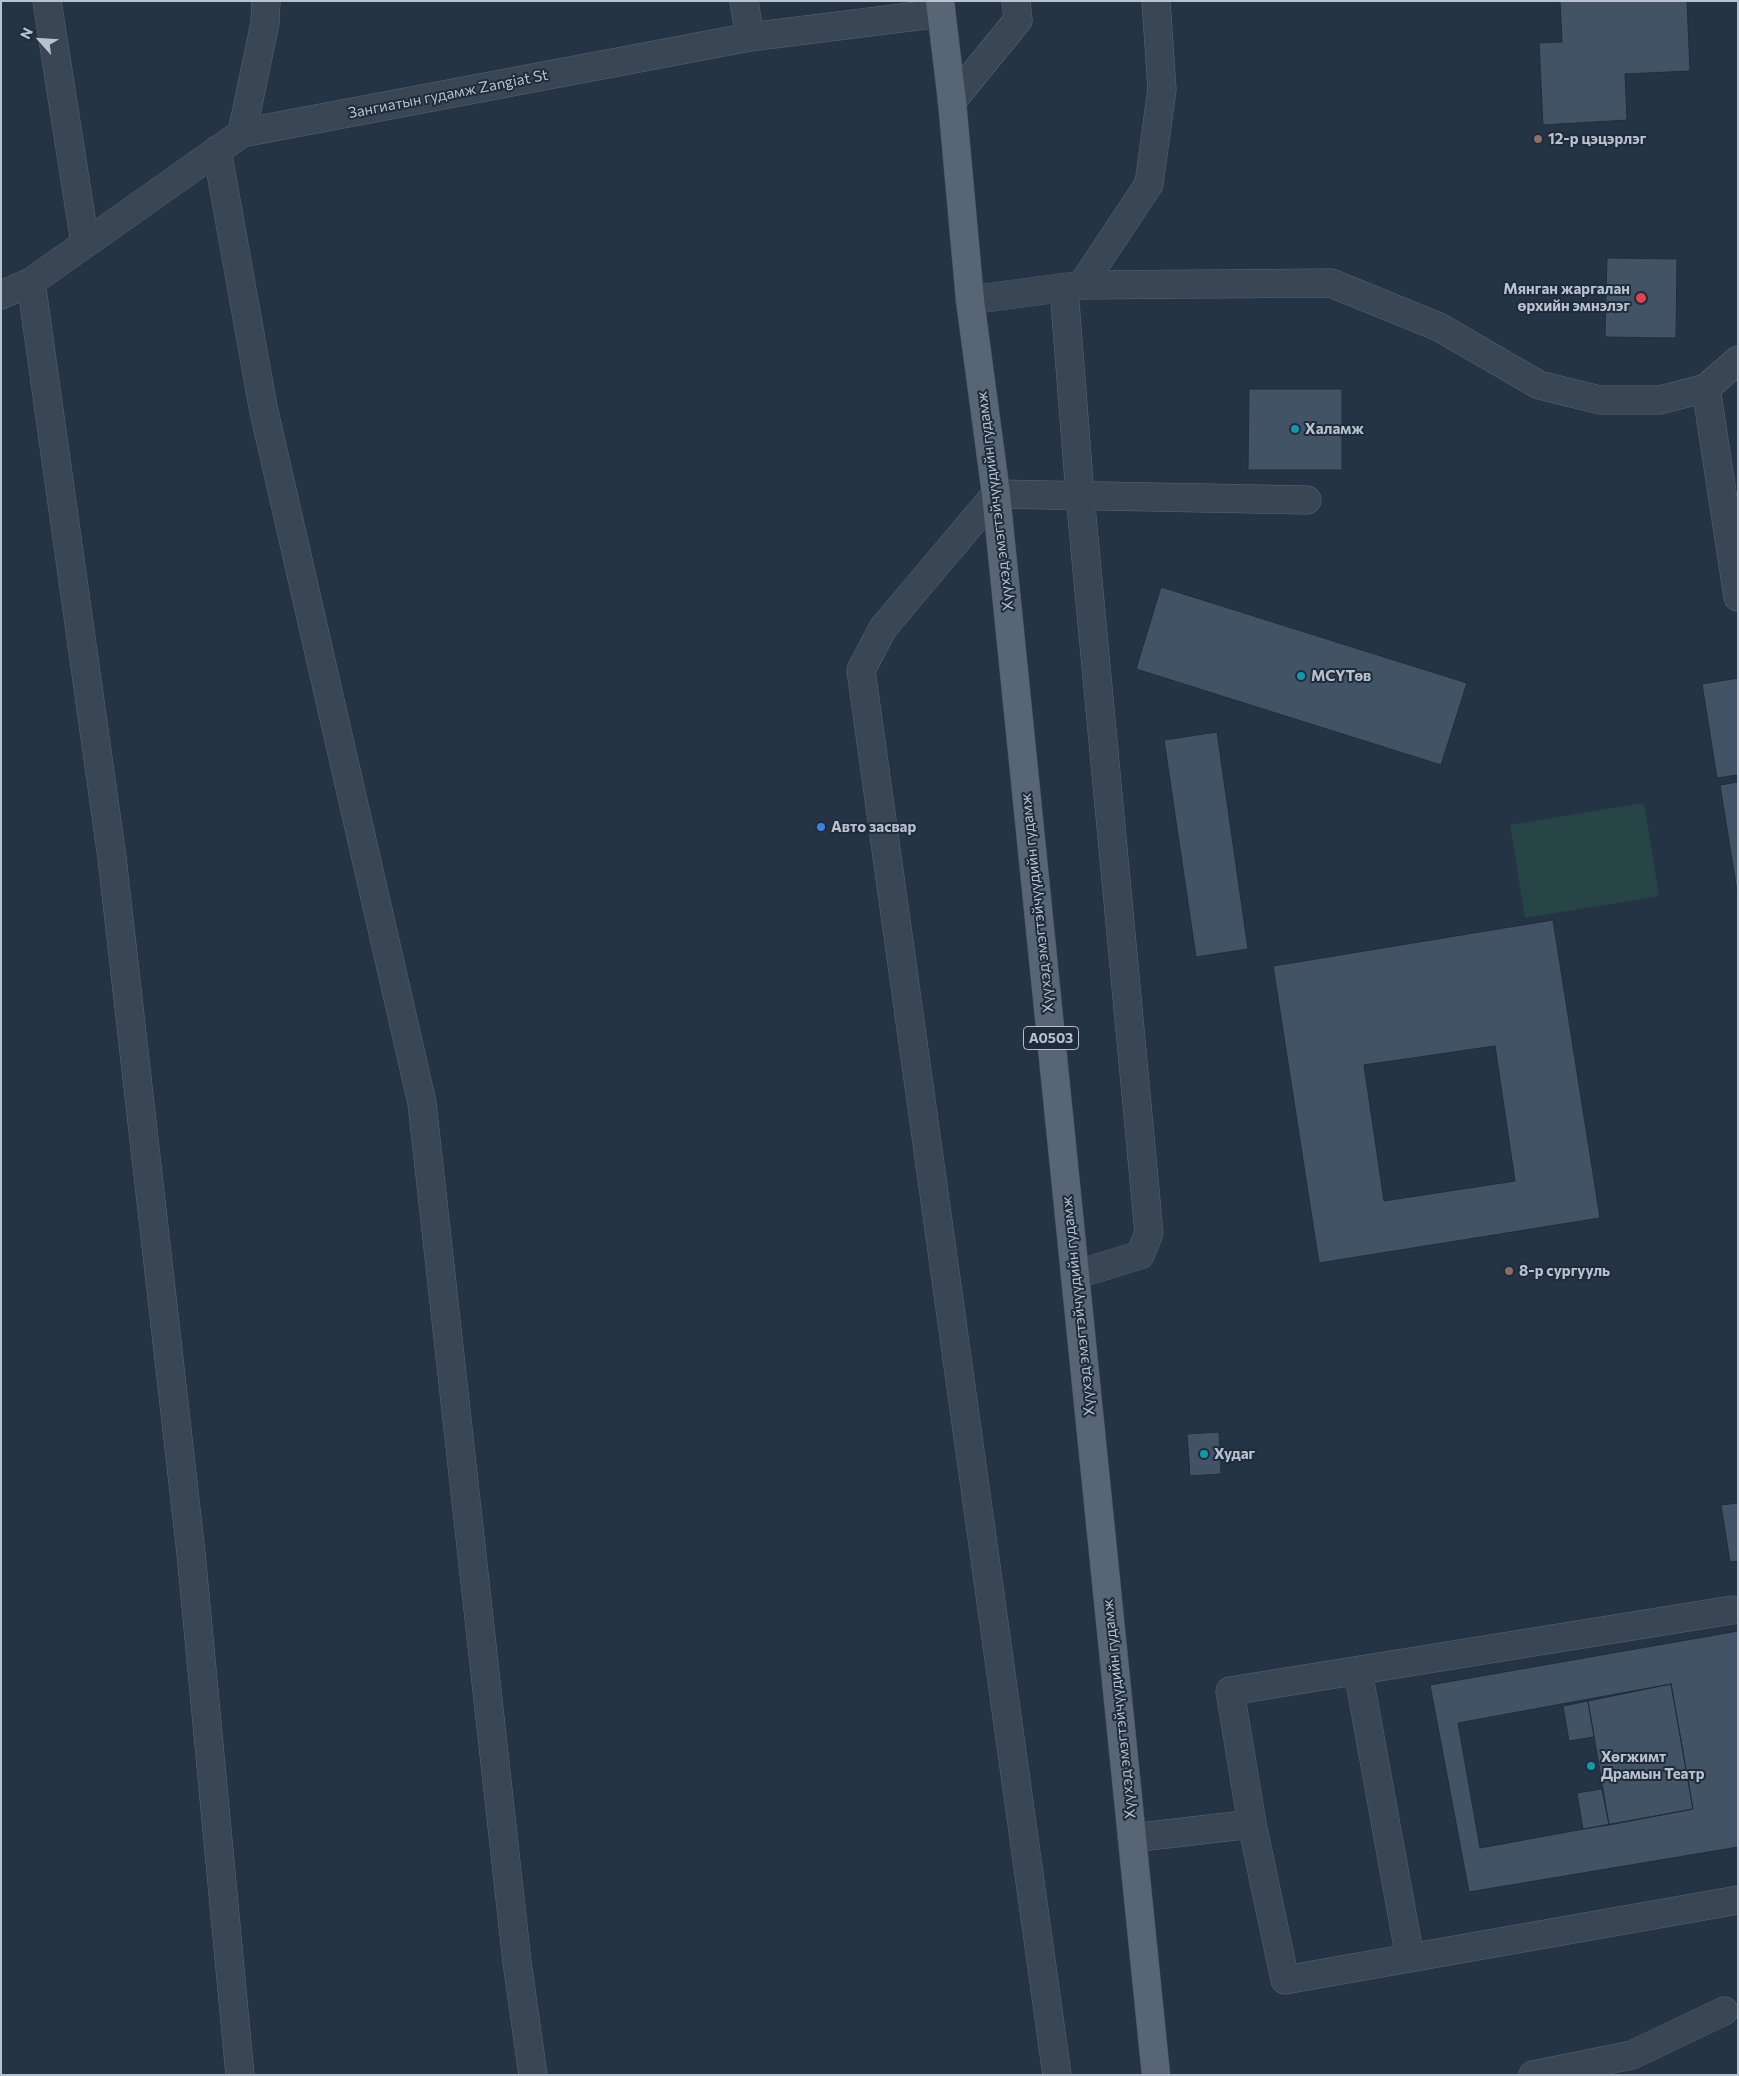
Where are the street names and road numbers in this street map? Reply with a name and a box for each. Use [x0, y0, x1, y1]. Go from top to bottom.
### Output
street label: Зангиатын гудамж Zangiat St [347, 66, 549, 122]
street label: Хүүхэд эмэгтэйчүүдийн гудамж [973, 390, 1017, 612]
street label: Хүүхэд эмэгтэйчүүдийн гудамж [1017, 792, 1057, 1014]
road number: A0503 [1024, 1026, 1078, 1050]
street label: Хүүхэд эмэгтэйчүүдийн гудамж [1058, 1195, 1098, 1417]
street label: Хүүхэд эмэгтэйчүүдийн гудамж [1099, 1598, 1139, 1820]

